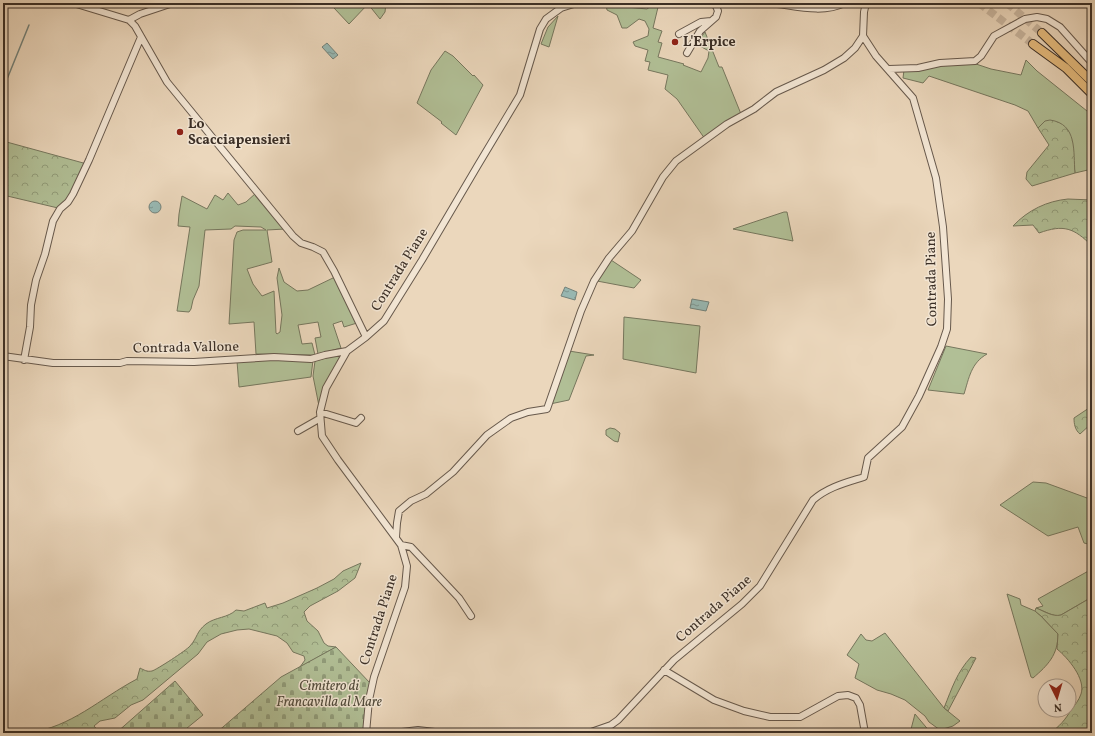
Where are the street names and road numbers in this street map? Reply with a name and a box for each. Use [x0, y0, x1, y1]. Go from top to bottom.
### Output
street label: Contrada Piane [367, 225, 433, 315]
street label: Contrada Piane [922, 231, 942, 327]
street label: Contrada Vallone [133, 338, 240, 358]
street label: Contrada Piane [672, 571, 756, 647]
street label: Contrada Piane [355, 572, 403, 668]

